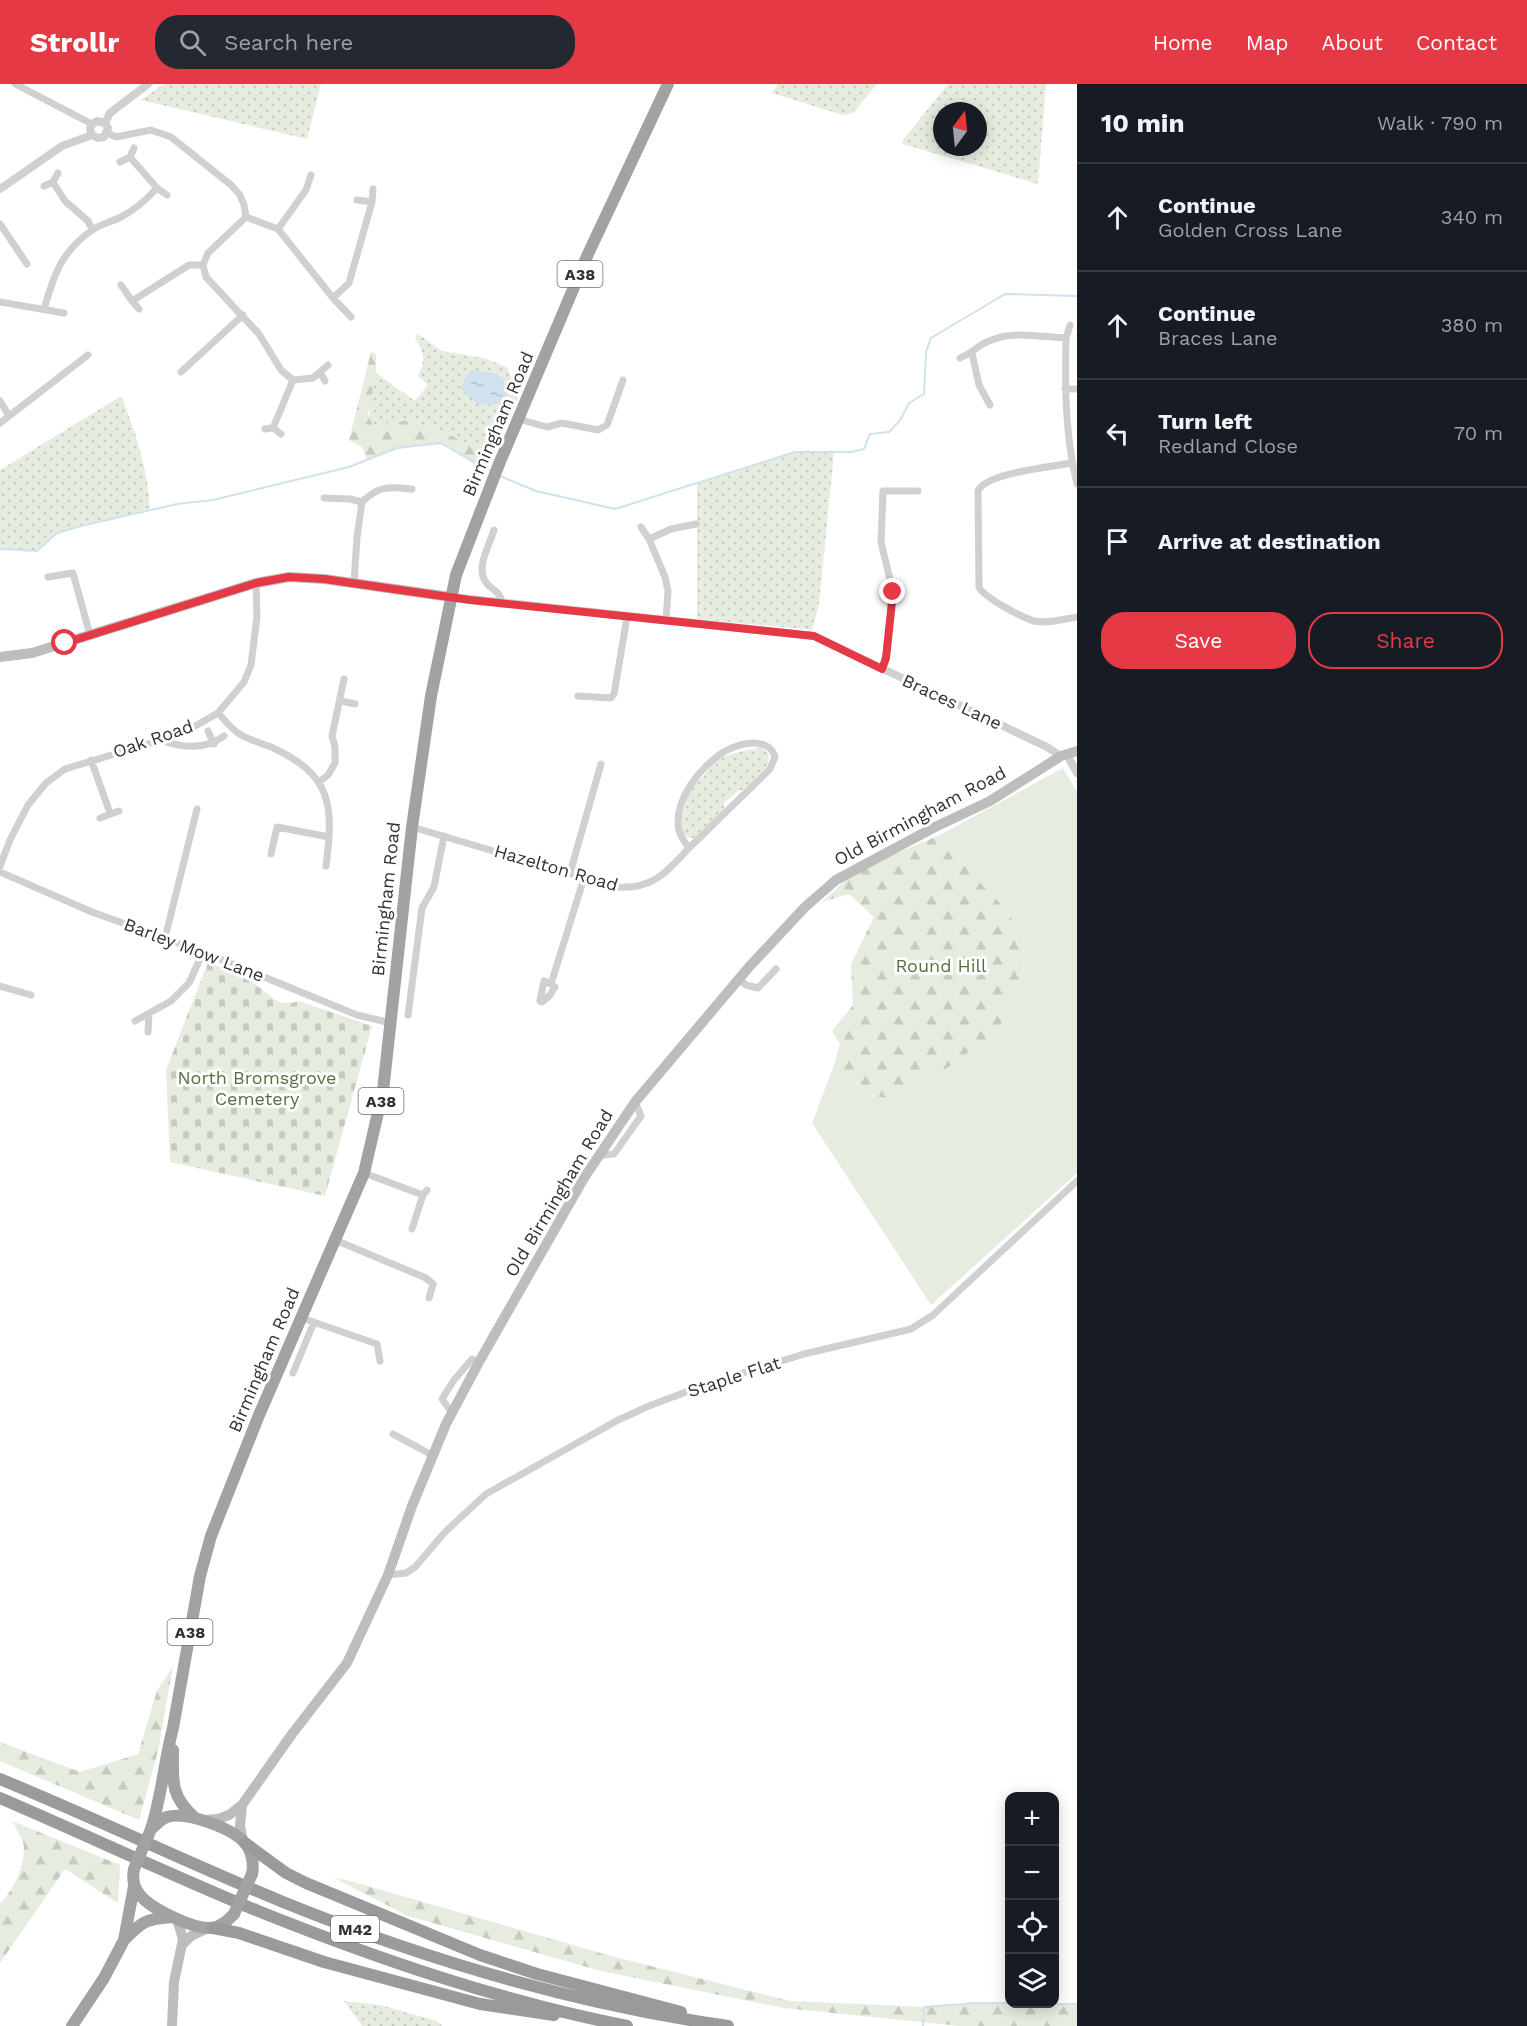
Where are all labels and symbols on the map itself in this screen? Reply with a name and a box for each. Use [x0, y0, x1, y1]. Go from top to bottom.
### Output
north arrow [933, 102, 987, 156]
road number: A38 [558, 261, 602, 287]
street label: Birmingham Road [458, 348, 538, 499]
route end [879, 578, 905, 604]
route start [51, 629, 77, 655]
street label: Braces Lane [899, 669, 1005, 734]
street label: Oak Road [110, 715, 196, 762]
street label: Old Birmingham Road [830, 761, 1009, 870]
street label: Birmingham Road [367, 821, 404, 977]
street label: Hazelton Road [492, 840, 620, 895]
street label: Barley Mow Lane [121, 913, 267, 986]
park label: Round Hill [895, 955, 987, 976]
park label: North Bromsgrove Cemetery [178, 1067, 336, 1109]
road number: A38 [358, 1088, 404, 1114]
street label: Old Birmingham Road [500, 1105, 617, 1280]
street label: Birmingham Road [224, 1284, 304, 1435]
street label: Staple Flat [685, 1351, 783, 1401]
road number: A38 [168, 1619, 213, 1645]
road number: M42 [331, 1916, 379, 1942]

